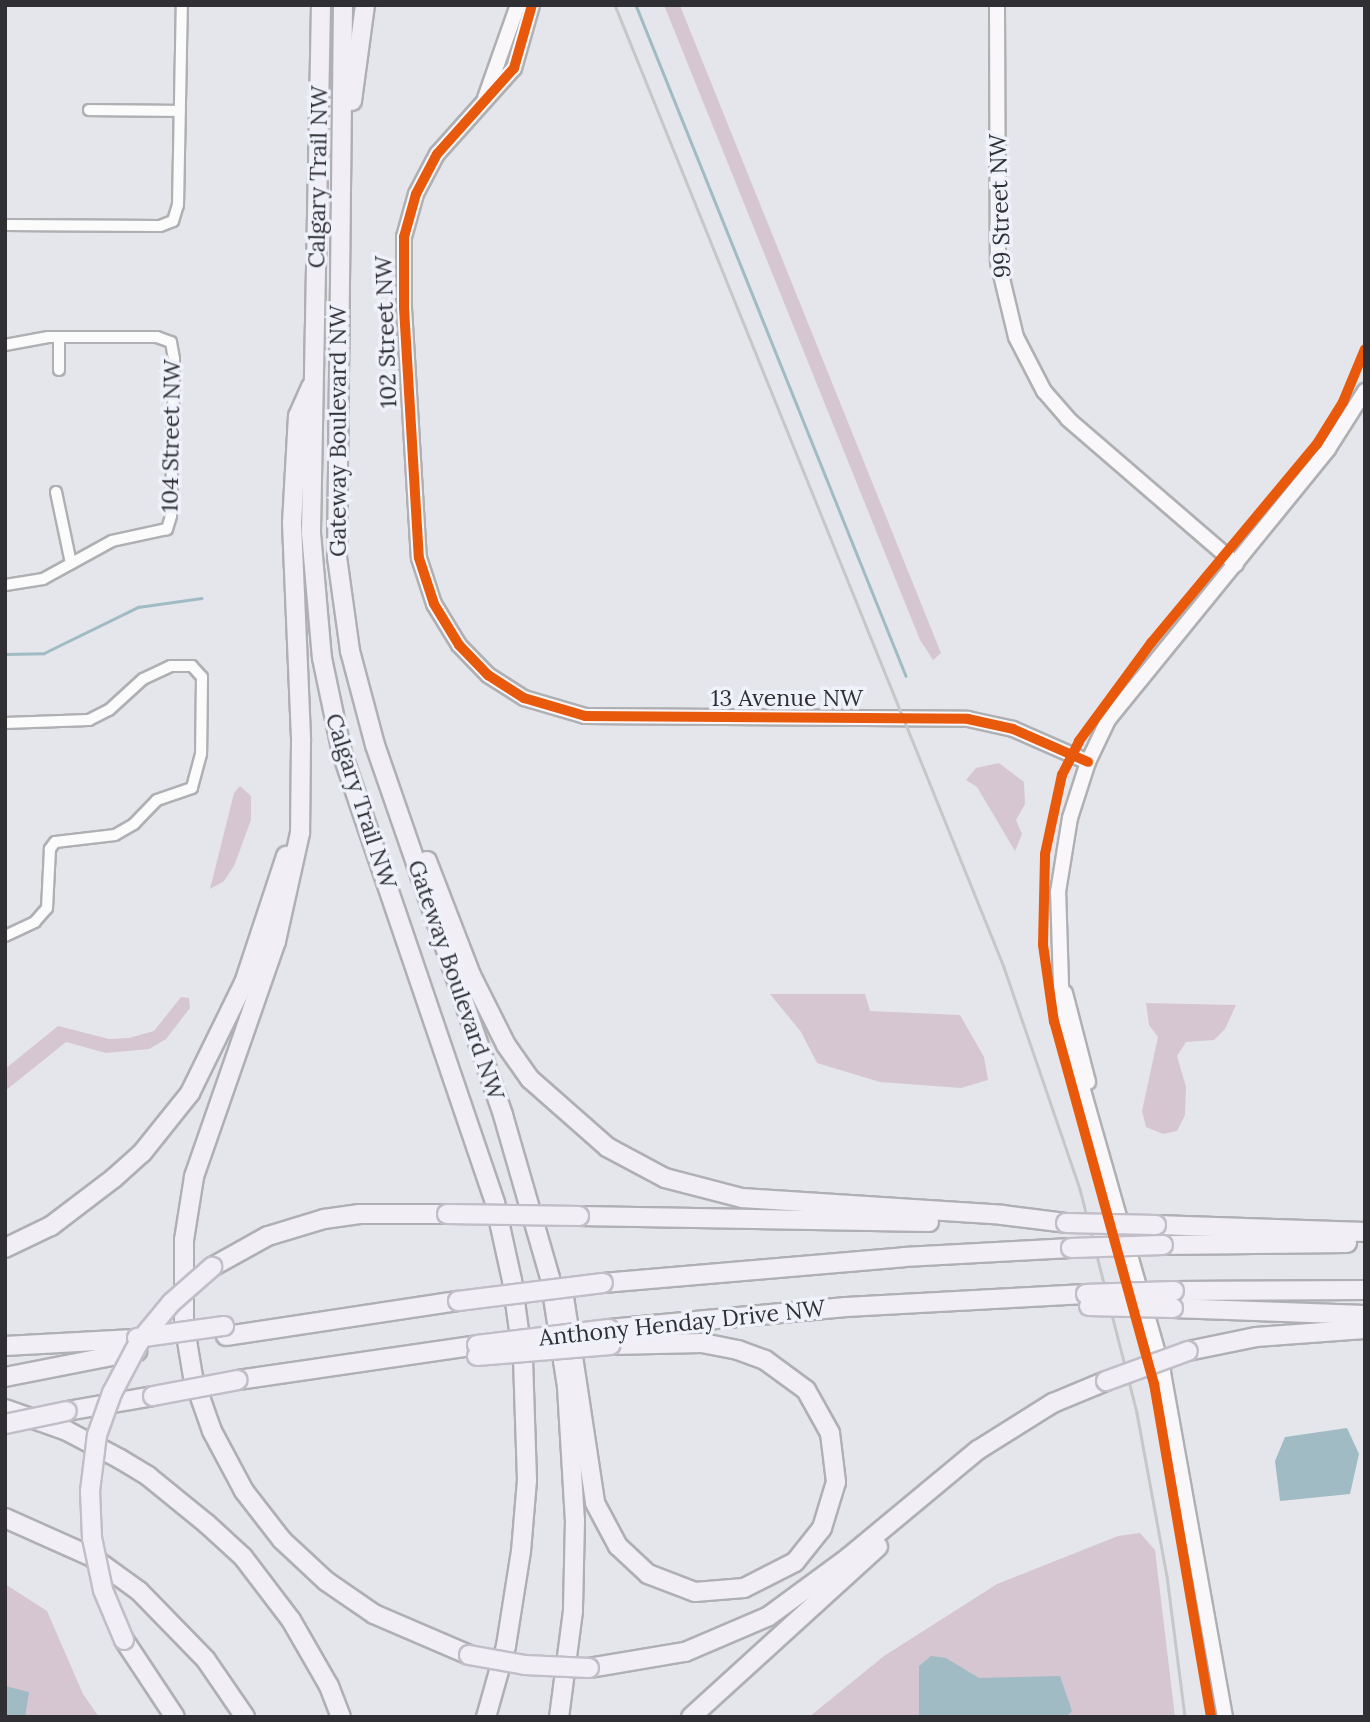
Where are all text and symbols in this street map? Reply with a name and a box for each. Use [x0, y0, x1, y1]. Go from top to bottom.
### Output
street label: Calgary Trail NW [303, 85, 333, 269]
street label: 99 Street NW [984, 133, 1016, 279]
street label: 102 Street NW [370, 255, 402, 409]
street label: Gateway Boulevard NW [324, 305, 352, 557]
street label: 104 Street NW [156, 359, 186, 513]
street label: 13 Avenue NW [711, 684, 863, 712]
street label: Calgary Trail NW [320, 710, 402, 892]
street label: Gateway Boulevard NW [402, 856, 510, 1104]
street label: Anthony Henday Drive NW [537, 1294, 827, 1352]

